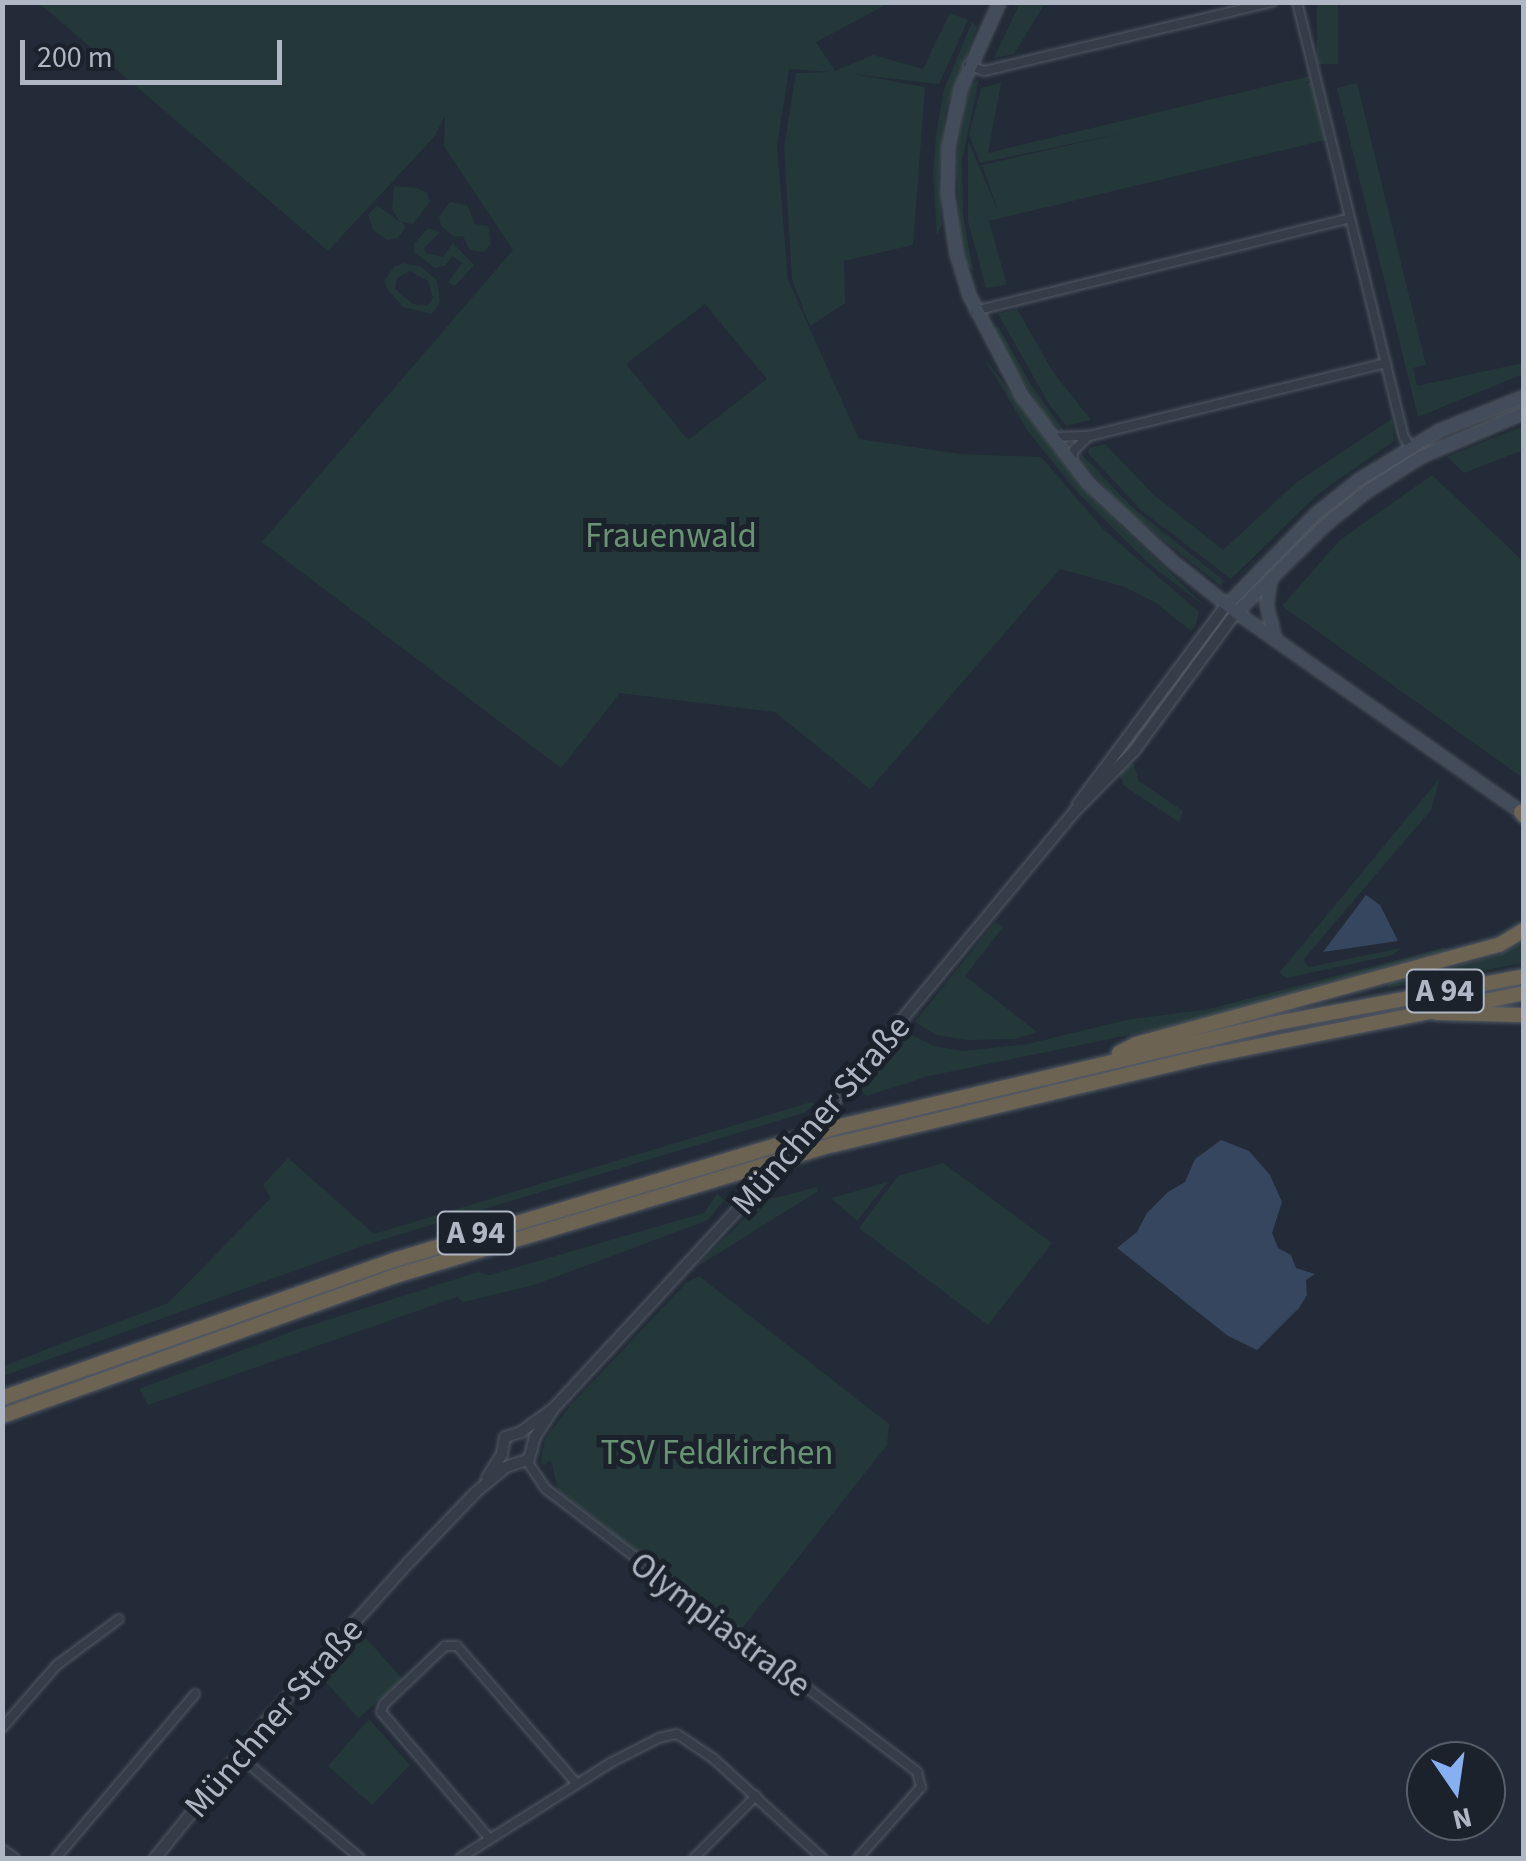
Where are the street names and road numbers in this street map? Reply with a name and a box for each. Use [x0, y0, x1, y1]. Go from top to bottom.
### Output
road number: A 94 [1405, 964, 1485, 1018]
street label: Münchner Straße [723, 1007, 919, 1223]
road number: A 94 [436, 1206, 516, 1260]
street label: Olympiastraße [621, 1543, 819, 1707]
street label: Münchner Straße [176, 1610, 372, 1826]

